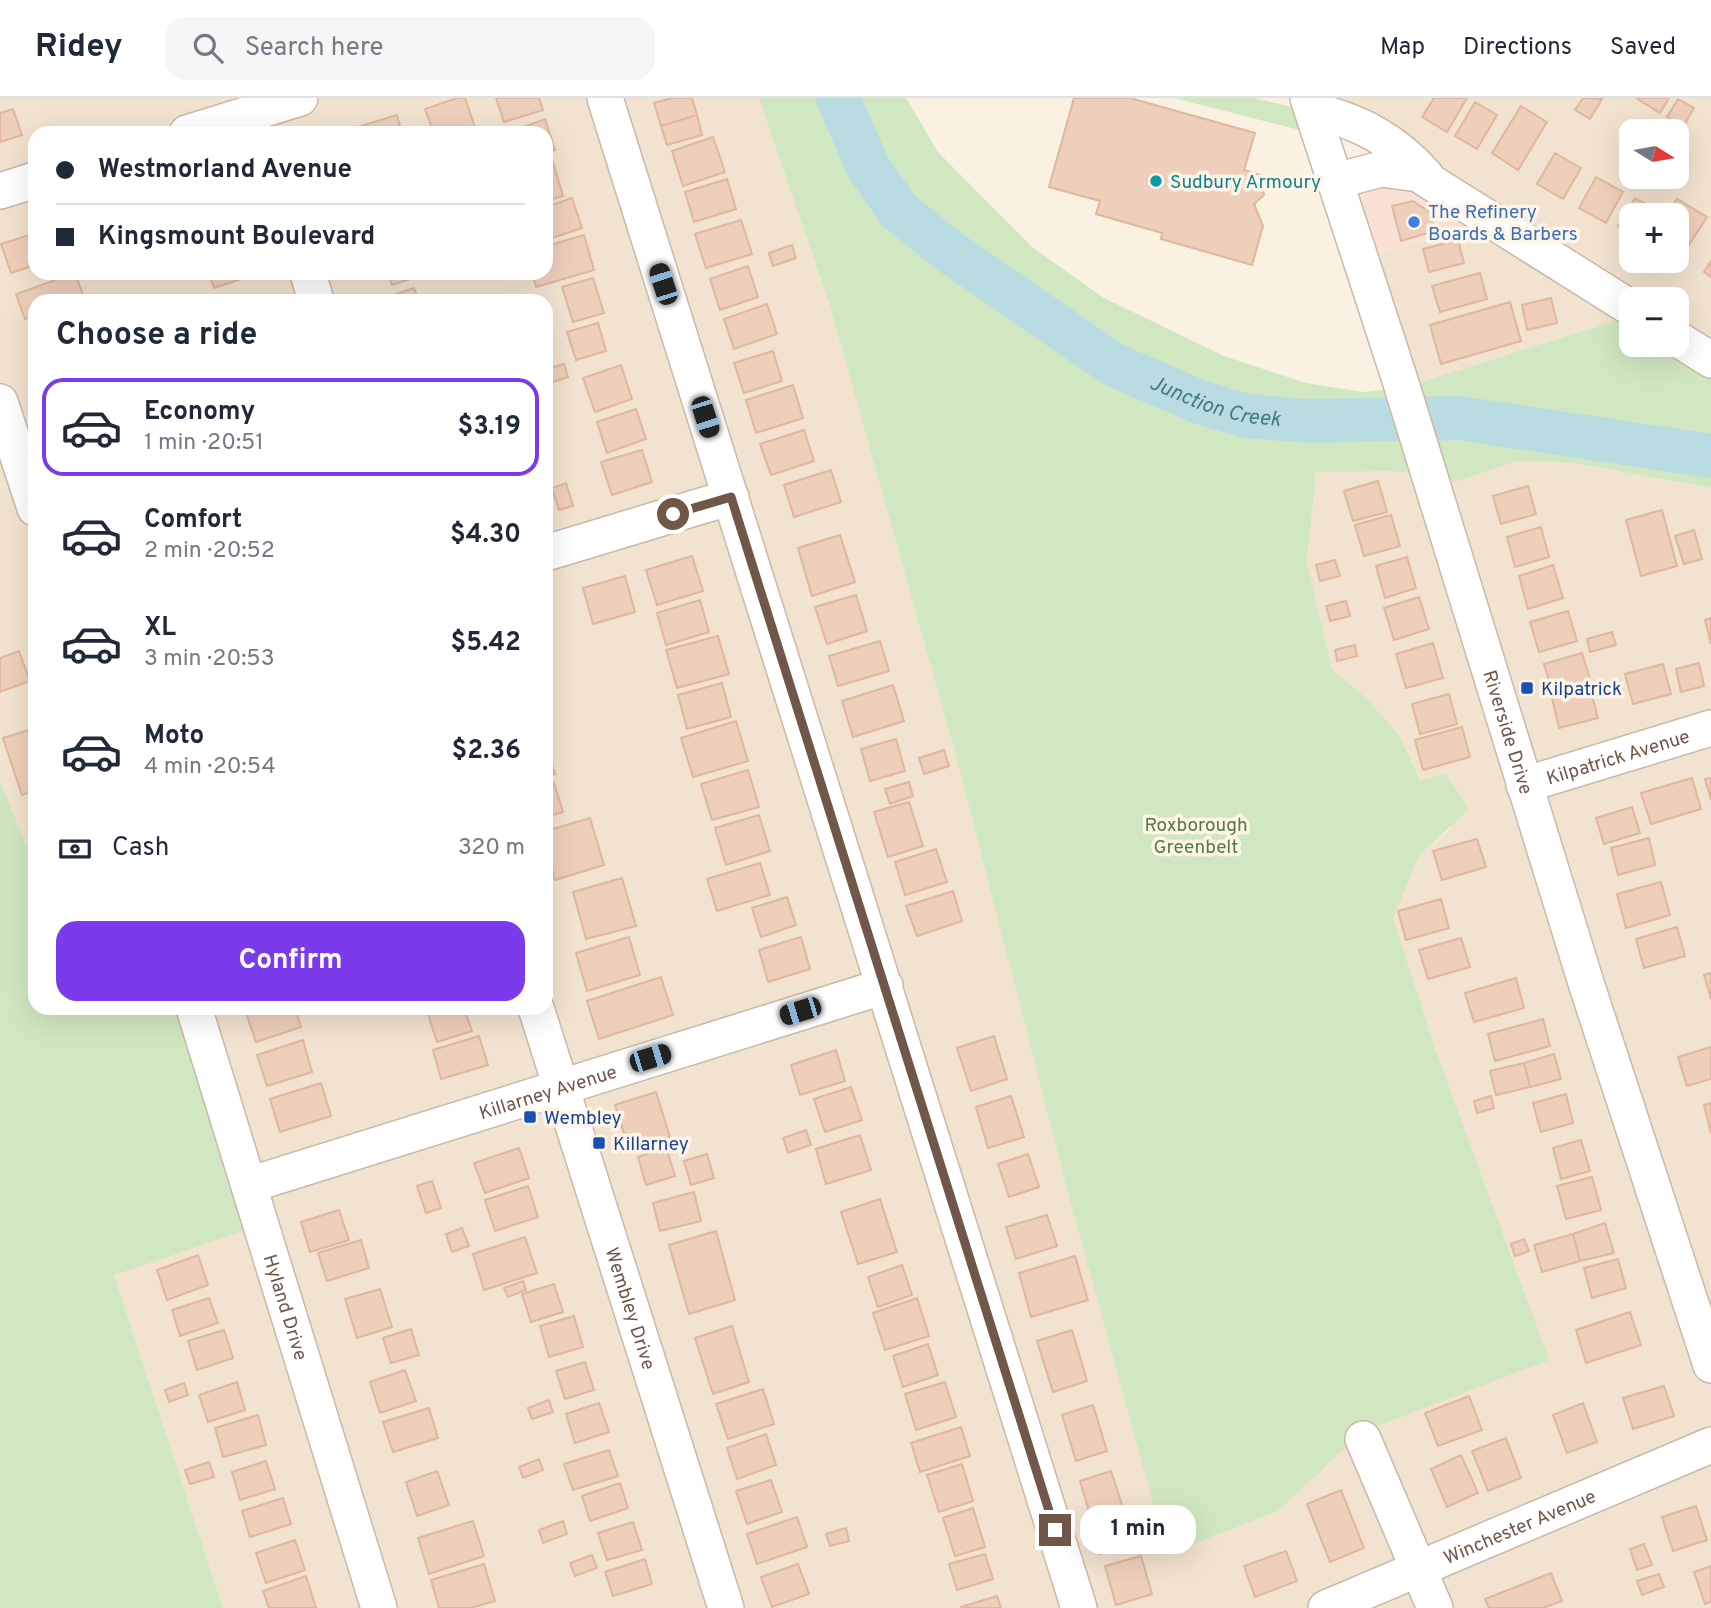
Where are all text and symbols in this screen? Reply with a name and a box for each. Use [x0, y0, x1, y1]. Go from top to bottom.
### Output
search box [165, 17, 655, 80]
text: Ridey [35, 27, 123, 69]
icon: search [189, 29, 227, 67]
text: Search here [245, 32, 384, 65]
text: Map [1380, 33, 1425, 63]
text: Directions [1463, 33, 1572, 63]
text: Saved [1610, 33, 1676, 63]
north arrow [1619, 119, 1689, 189]
map controls [1619, 119, 1689, 357]
text: Westmorland Avenue [98, 154, 352, 187]
place label: Sudbury Armoury [1170, 171, 1321, 195]
marker: Sudbury Armoury [1148, 173, 1164, 189]
place label: The Refinery Boards & Barbers [1428, 201, 1578, 247]
button: + [1619, 203, 1689, 273]
marker: The Refinery Boards & Barbers [1406, 214, 1422, 230]
text: Kingsmount Boulevard [98, 221, 375, 254]
car [647, 261, 680, 307]
button: − [1619, 287, 1689, 357]
text: Choose a ride [56, 316, 257, 356]
water label: Junction Creek [1145, 370, 1282, 434]
car [689, 394, 722, 440]
icon: car [60, 396, 123, 459]
text: Economy [144, 396, 255, 429]
text: $3.19 [458, 411, 521, 444]
text: 1 min · 20:51 [144, 429, 264, 458]
route start [657, 498, 689, 530]
icon: car [60, 504, 123, 567]
text: Comfort [144, 504, 242, 537]
text: $4.30 [450, 519, 521, 552]
text: 2 min · 20:52 [144, 537, 275, 566]
icon: car [60, 612, 123, 675]
text: XL [144, 612, 176, 645]
text: $5.42 [451, 627, 521, 660]
text: 3 min · 20:53 [144, 645, 274, 674]
street label: Riverside Drive [1476, 667, 1537, 798]
place label: Kilpatrick [1541, 678, 1622, 702]
marker: Kilpatrick [1519, 680, 1535, 696]
icon: car [60, 720, 123, 783]
text: Moto [144, 720, 204, 753]
street label: Kilpatrick Avenue [1544, 725, 1693, 791]
text: $2.36 [452, 735, 521, 768]
text: 4 min · 20:54 [144, 753, 276, 782]
park label: Roxborough Greenbelt [1144, 814, 1248, 860]
icon: cash [56, 830, 94, 868]
text: Cash [112, 832, 169, 865]
text: 320 m [458, 834, 525, 863]
button: Confirm [56, 921, 525, 1001]
car [777, 995, 824, 1027]
car [627, 1042, 674, 1074]
street label: Killarney Avenue [476, 1061, 620, 1126]
place label: Wembley [544, 1107, 622, 1131]
marker: Wembley [522, 1109, 538, 1125]
place label: Killarney [613, 1133, 689, 1157]
marker: Killarney [591, 1135, 607, 1151]
street label: Wembley Drive [599, 1245, 660, 1373]
street label: Hyland Drive [257, 1252, 312, 1364]
street label: Winchester Avenue [1440, 1485, 1600, 1571]
callout: 1 min [1080, 1506, 1195, 1554]
route end [1039, 1514, 1071, 1546]
text: 1 min [1110, 1515, 1166, 1544]

